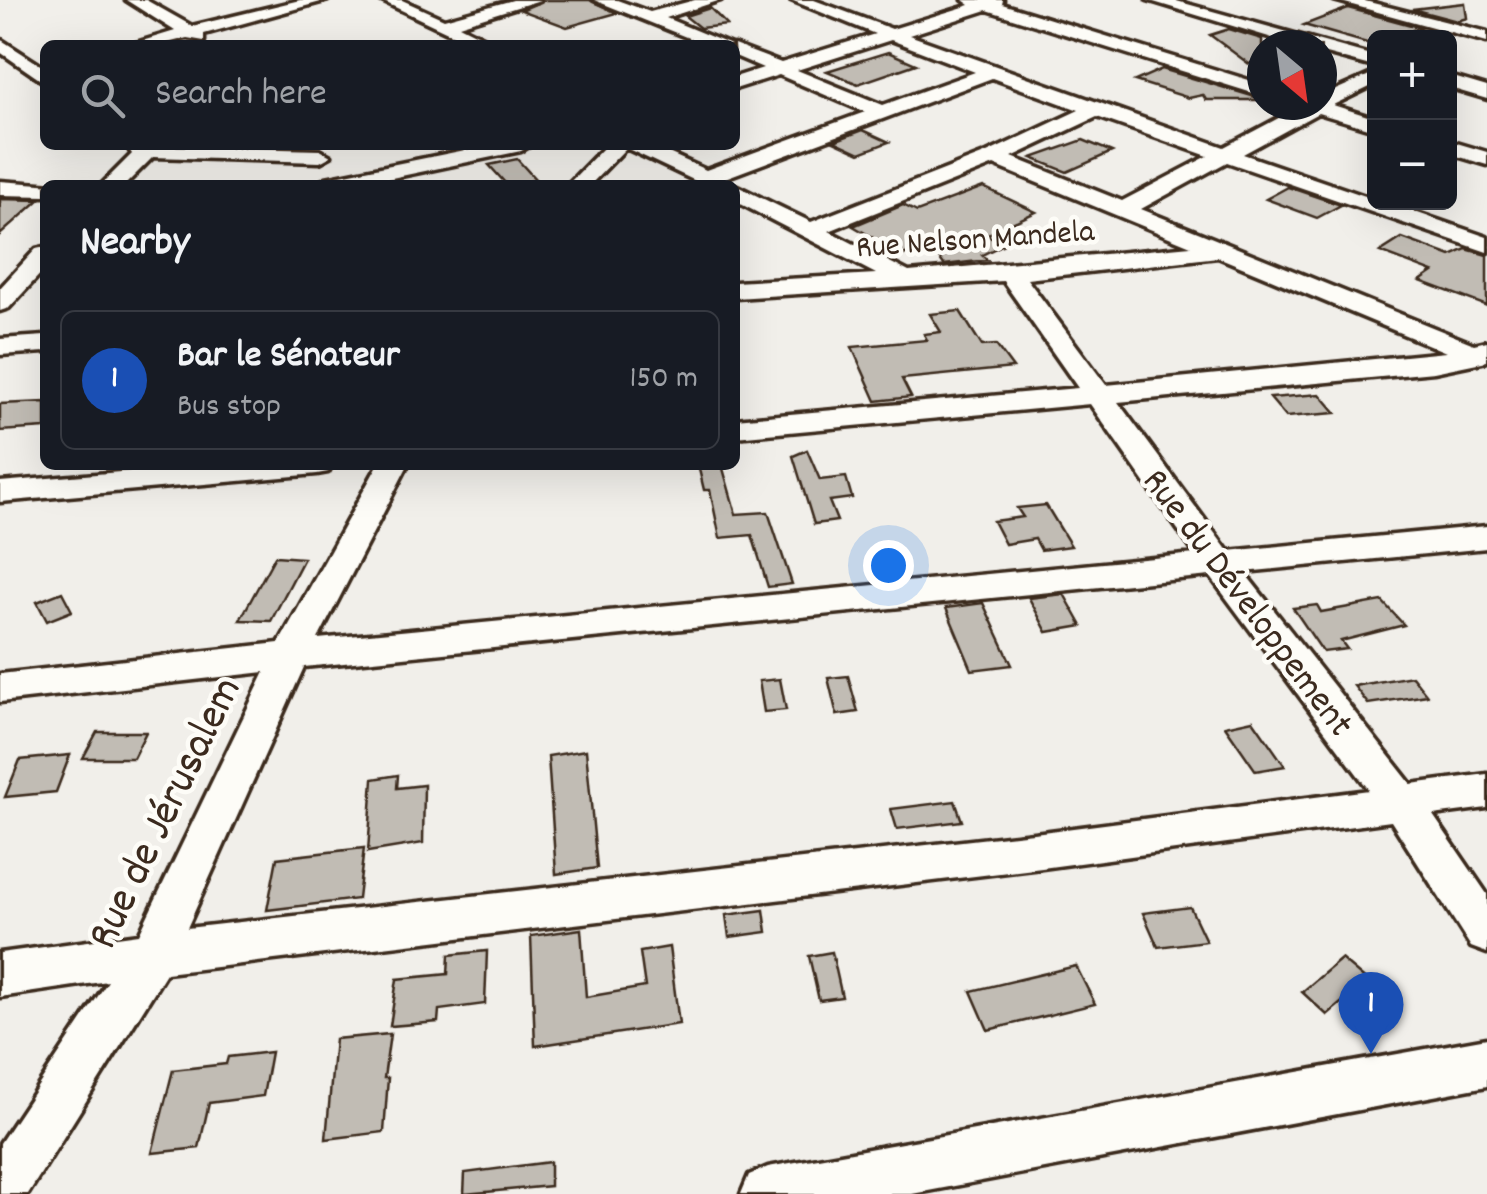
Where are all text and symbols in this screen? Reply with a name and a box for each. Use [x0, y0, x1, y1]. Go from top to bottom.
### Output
north arrow [1247, 30, 1337, 120]
map controls [1367, 30, 1457, 210]
button: + [1367, 30, 1457, 120]
search box [40, 40, 740, 150]
icon: search [75, 68, 130, 123]
text: Search here [155, 68, 327, 123]
button: − [1367, 120, 1457, 210]
street label: Rue Nelson Mandela [855, 211, 1097, 273]
text: Nearby [80, 215, 190, 275]
text: Bar le Sénateur [177, 330, 400, 385]
text: 1 [111, 357, 118, 403]
text: 150 m [629, 357, 698, 403]
text: Bus stop [177, 385, 281, 431]
street label: Rue du Développement [1126, 458, 1365, 750]
your location [863, 540, 914, 591]
street label: Rue de Jérusalem [74, 667, 261, 961]
pin: 1 [1338, 972, 1404, 1054]

